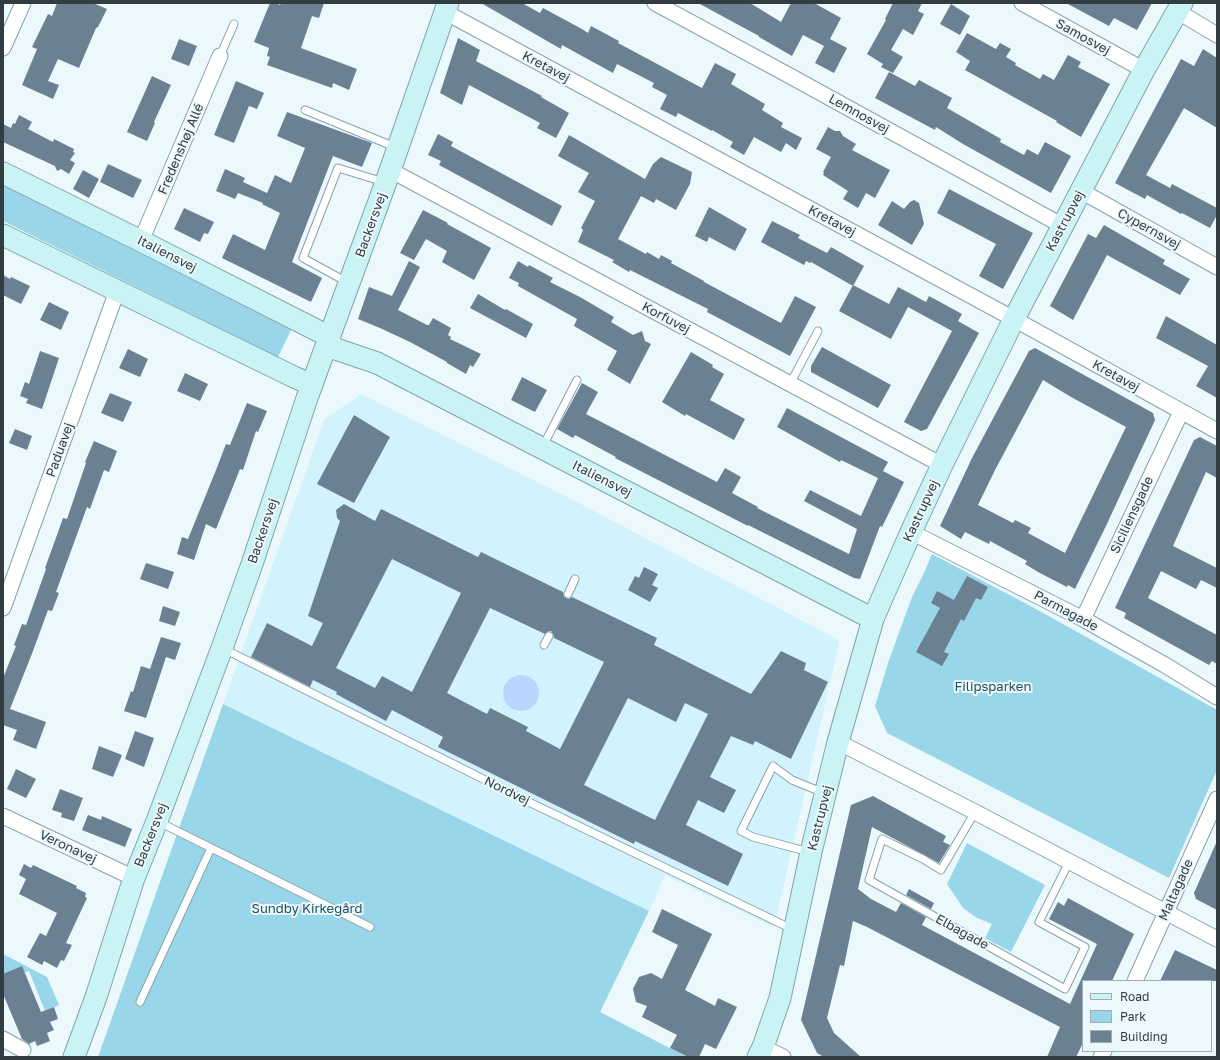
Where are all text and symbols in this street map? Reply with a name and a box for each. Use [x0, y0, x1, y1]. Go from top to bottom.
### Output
street label: Samosvej [1053, 16, 1113, 58]
street label: Kretavej [519, 48, 573, 86]
street label: Lemnosvej [826, 91, 892, 137]
street label: Fredenshøj Allé [155, 101, 207, 197]
street label: Kastrupvej [1042, 188, 1088, 254]
street label: Backersvej [352, 190, 390, 260]
street label: Kretavej [805, 202, 859, 240]
street label: Cypernsvej [1115, 205, 1183, 253]
street label: Italiensvej [135, 232, 199, 276]
street label: Korfuvej [639, 299, 693, 337]
street label: Kretavej [1090, 357, 1142, 395]
street label: Paduavej [43, 421, 77, 479]
street label: Italiensvej [570, 457, 634, 501]
street label: Siciliensgade [1107, 474, 1157, 556]
street label: Kastrupvej [900, 477, 942, 545]
street label: Backersvej [245, 496, 281, 566]
street label: Parmagade [1031, 588, 1101, 634]
park label: Filipsparken [955, 679, 1031, 695]
street label: Nordvej [482, 773, 532, 809]
street label: Kastrupvej [804, 784, 836, 852]
street label: Backersvej [131, 801, 171, 869]
street label: Veronavej [37, 827, 99, 867]
street label: Maltagade [1155, 857, 1197, 923]
park label: Sundby Kirkegård [252, 901, 362, 917]
street label: Elbagade [933, 911, 991, 953]
legend [1082, 980, 1212, 1052]
text: Road [1120, 989, 1149, 1004]
text: Park [1120, 1009, 1146, 1024]
text: Building [1120, 1029, 1168, 1044]

